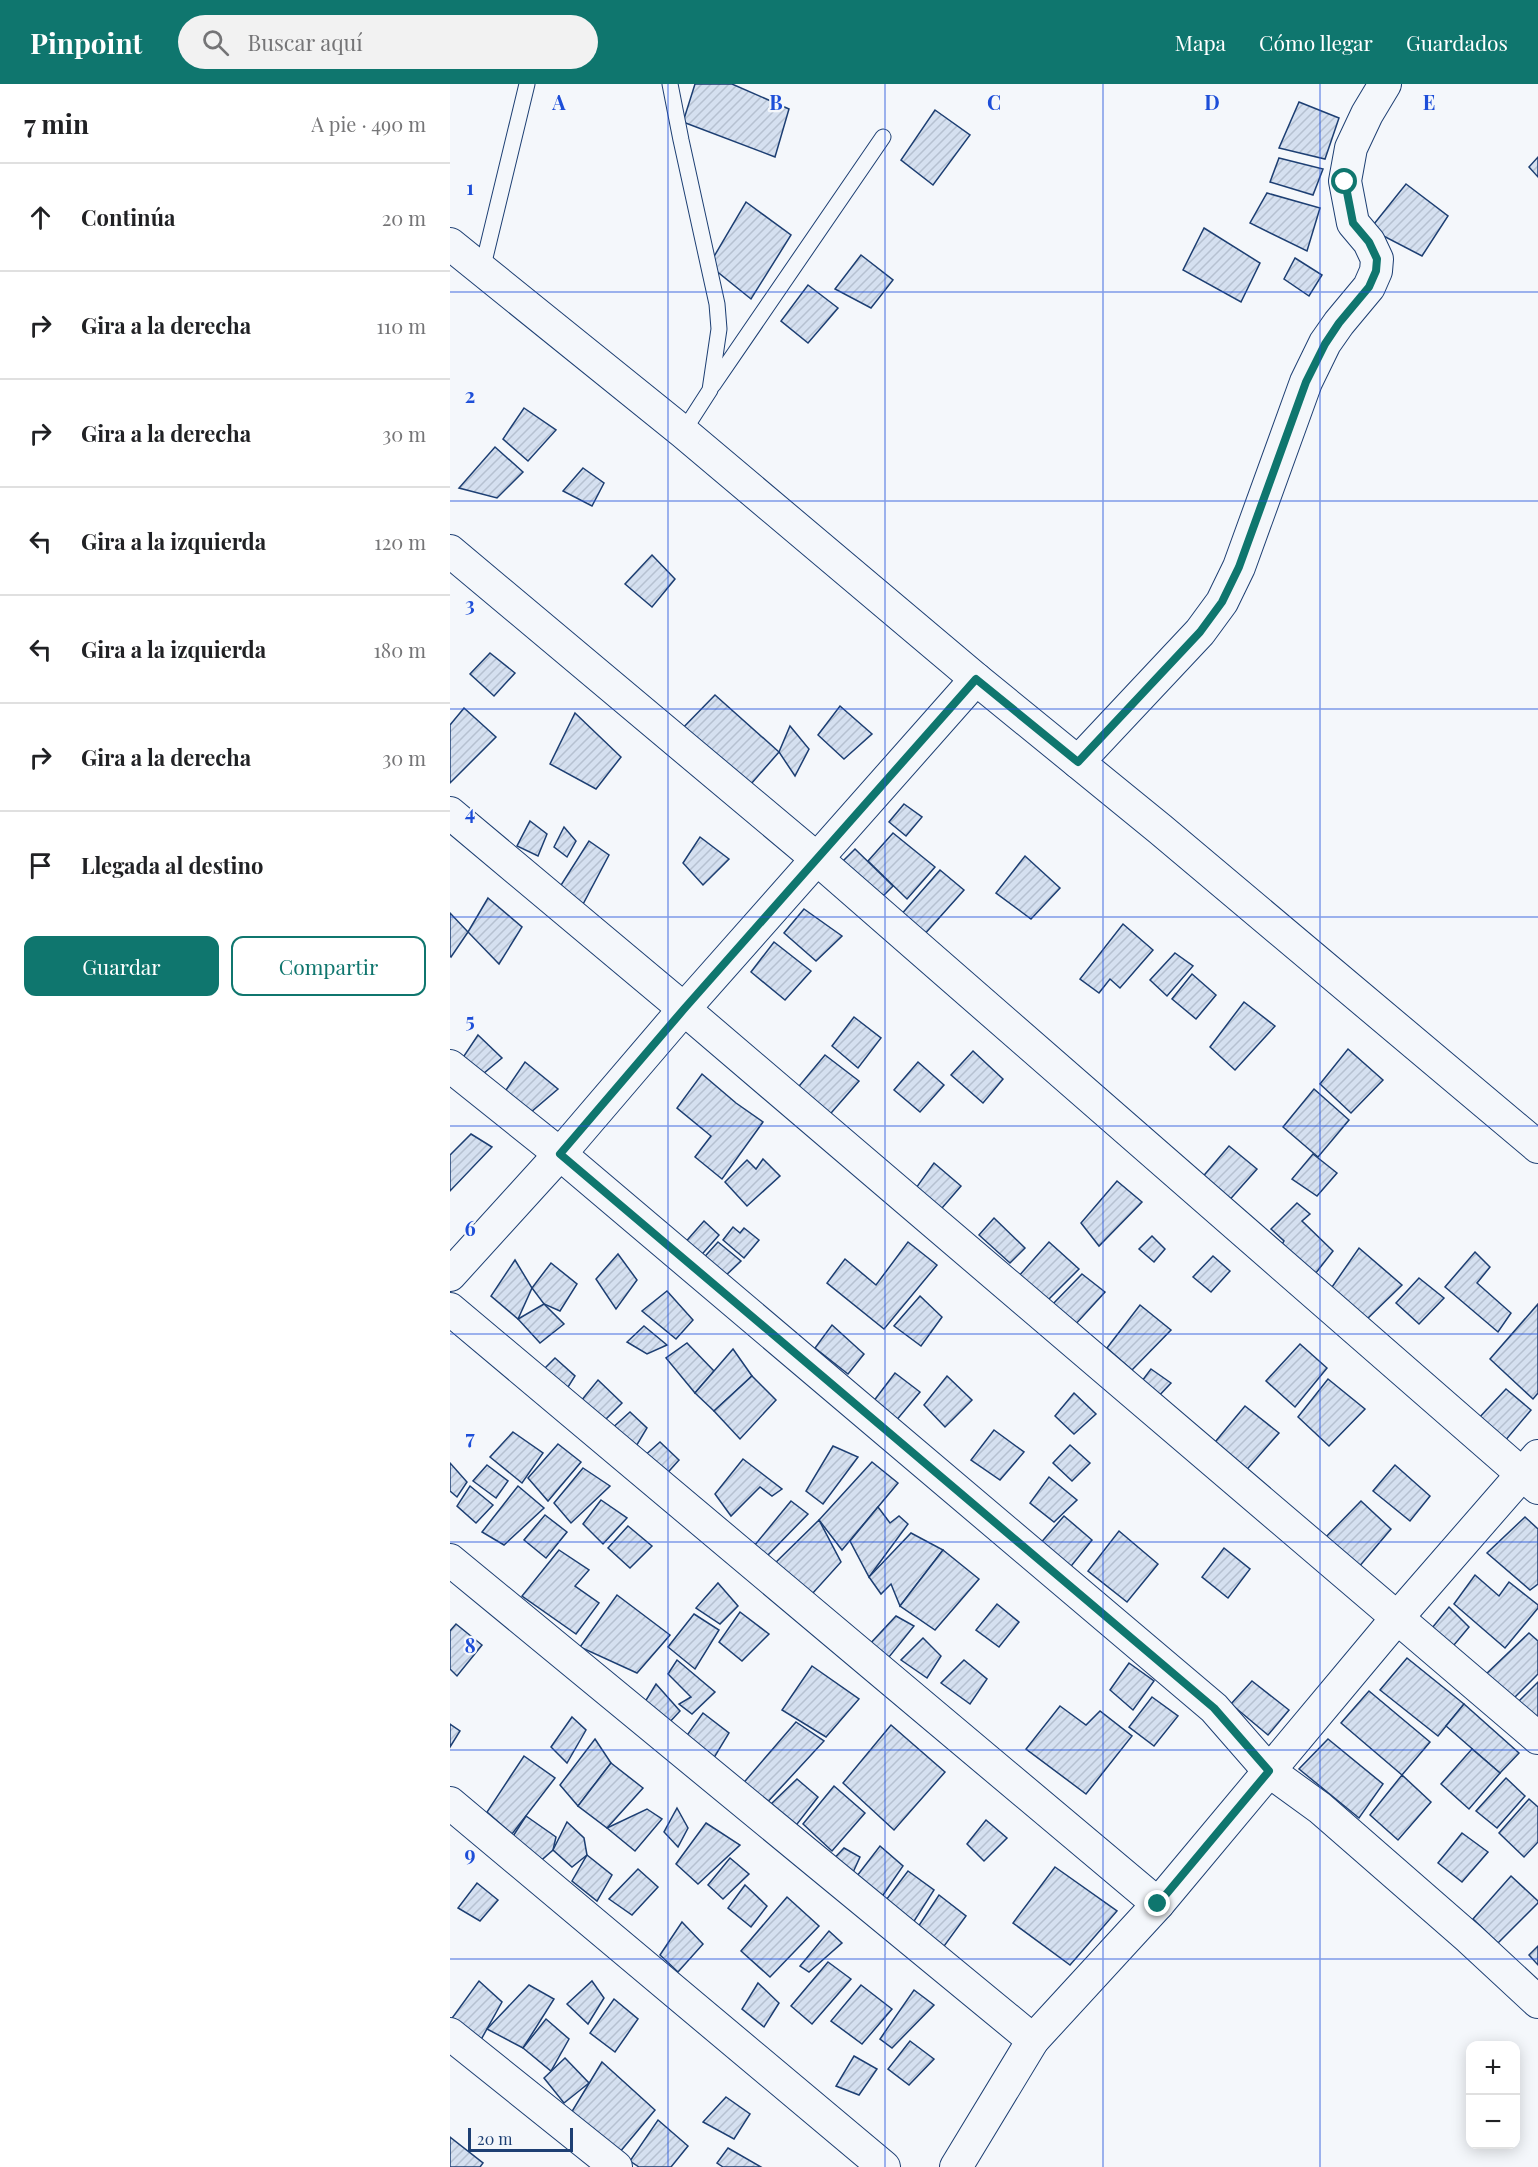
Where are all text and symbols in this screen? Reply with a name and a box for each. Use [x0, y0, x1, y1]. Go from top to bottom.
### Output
search box [178, 15, 598, 69]
text: Pinpoint [30, 24, 142, 61]
icon: search [199, 26, 232, 59]
text: Buscar aquí [247, 27, 363, 57]
text: Mapa [1175, 28, 1226, 56]
text: Cómo llegar [1259, 28, 1373, 56]
text: Guardados [1406, 28, 1508, 56]
text: A [551, 88, 566, 115]
text: B [769, 88, 783, 115]
text: C [987, 88, 1001, 115]
text: D [1204, 88, 1220, 115]
text: E [1423, 88, 1435, 115]
text: 7 min [24, 106, 89, 141]
text: A pie · 490 m [311, 110, 426, 137]
route start [1331, 168, 1357, 194]
text: 1 [466, 173, 474, 200]
icon: ahead [24, 201, 57, 234]
text: Continúa [81, 202, 175, 232]
text: 20 m [382, 204, 426, 231]
icon: right [24, 309, 57, 342]
text: Gira a la derecha [81, 310, 251, 340]
text: 110 m [376, 312, 426, 339]
text: 2 [465, 381, 475, 408]
icon: right [24, 417, 57, 450]
text: Gira a la derecha [81, 418, 251, 448]
text: 30 m [382, 420, 426, 447]
icon: left [24, 525, 57, 558]
text: Gira a la izquierda [81, 526, 266, 556]
text: 120 m [374, 528, 426, 555]
text: 3 [465, 590, 475, 617]
icon: left [24, 633, 57, 666]
text: Gira a la izquierda [81, 634, 266, 664]
text: 180 m [373, 636, 426, 663]
icon: right [24, 741, 57, 774]
text: Gira a la derecha [81, 742, 251, 772]
text: 30 m [382, 744, 426, 771]
text: 4 [465, 798, 475, 825]
icon: arrive [24, 849, 57, 882]
text: Llegada al destino [81, 850, 263, 880]
button: Guardar [24, 936, 219, 996]
button: Compartir [231, 936, 426, 996]
text: 5 [465, 1006, 475, 1033]
text: 6 [464, 1214, 476, 1241]
text: 7 [465, 1423, 475, 1450]
text: 8 [464, 1631, 476, 1658]
text: 9 [464, 1839, 476, 1866]
route end [1144, 1890, 1170, 1916]
map controls [1466, 2041, 1520, 2149]
button: + [1466, 2041, 1520, 2095]
button: − [1466, 2095, 1520, 2149]
scale bar [468, 2125, 573, 2152]
text: 20 m [477, 2128, 512, 2149]

